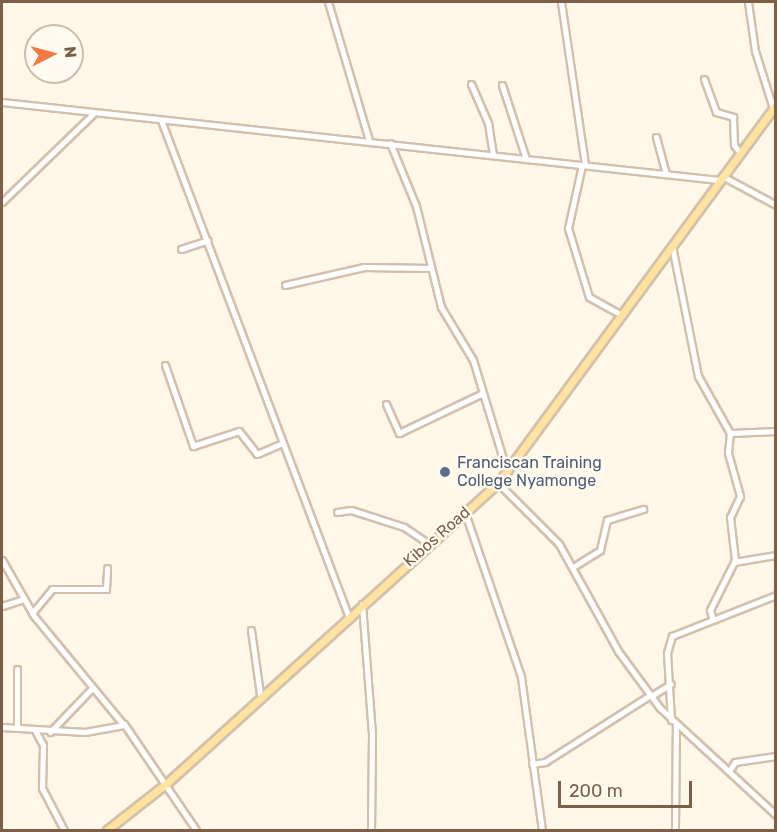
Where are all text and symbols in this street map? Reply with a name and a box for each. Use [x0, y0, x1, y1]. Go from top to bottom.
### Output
north arrow [24, 24, 84, 84]
text: N [60, 46, 80, 59]
place label: Franciscan Training College Nyamonge [457, 453, 602, 491]
marker: Franciscan Training College Nyamonge [438, 465, 452, 479]
street label: Kibos Road [400, 503, 474, 571]
scale bar [561, 769, 694, 807]
text: 200 m [569, 780, 623, 802]

